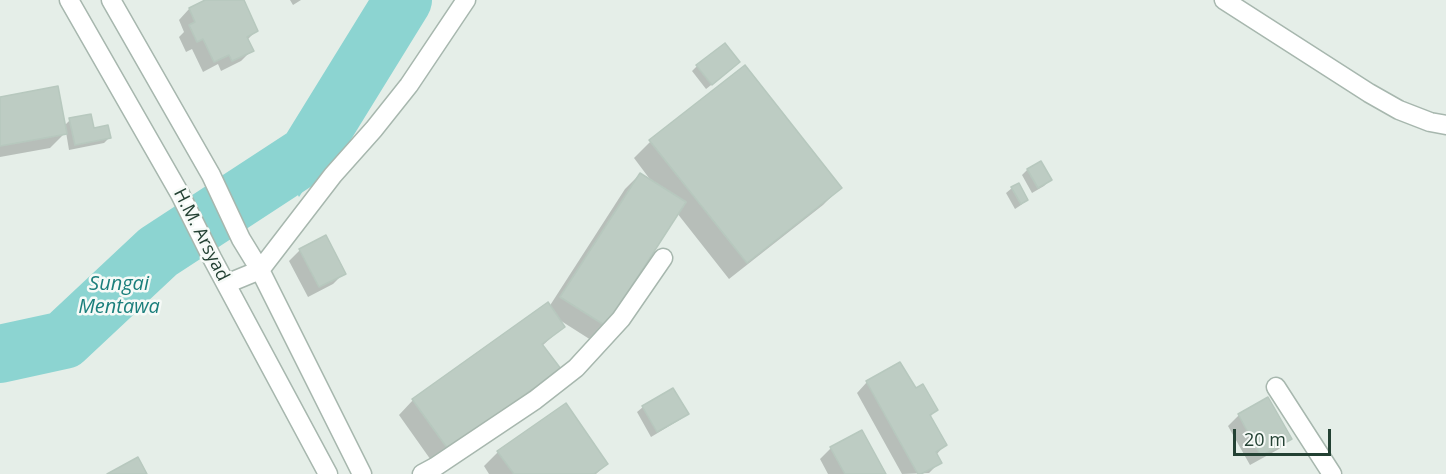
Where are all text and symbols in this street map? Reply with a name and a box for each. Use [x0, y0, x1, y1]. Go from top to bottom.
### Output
street label: H.M. Arsyad [168, 185, 234, 285]
water label: Sungai Mentawa [78, 272, 160, 319]
scale bar [1236, 417, 1334, 455]
text: 20 m [1244, 427, 1286, 451]

